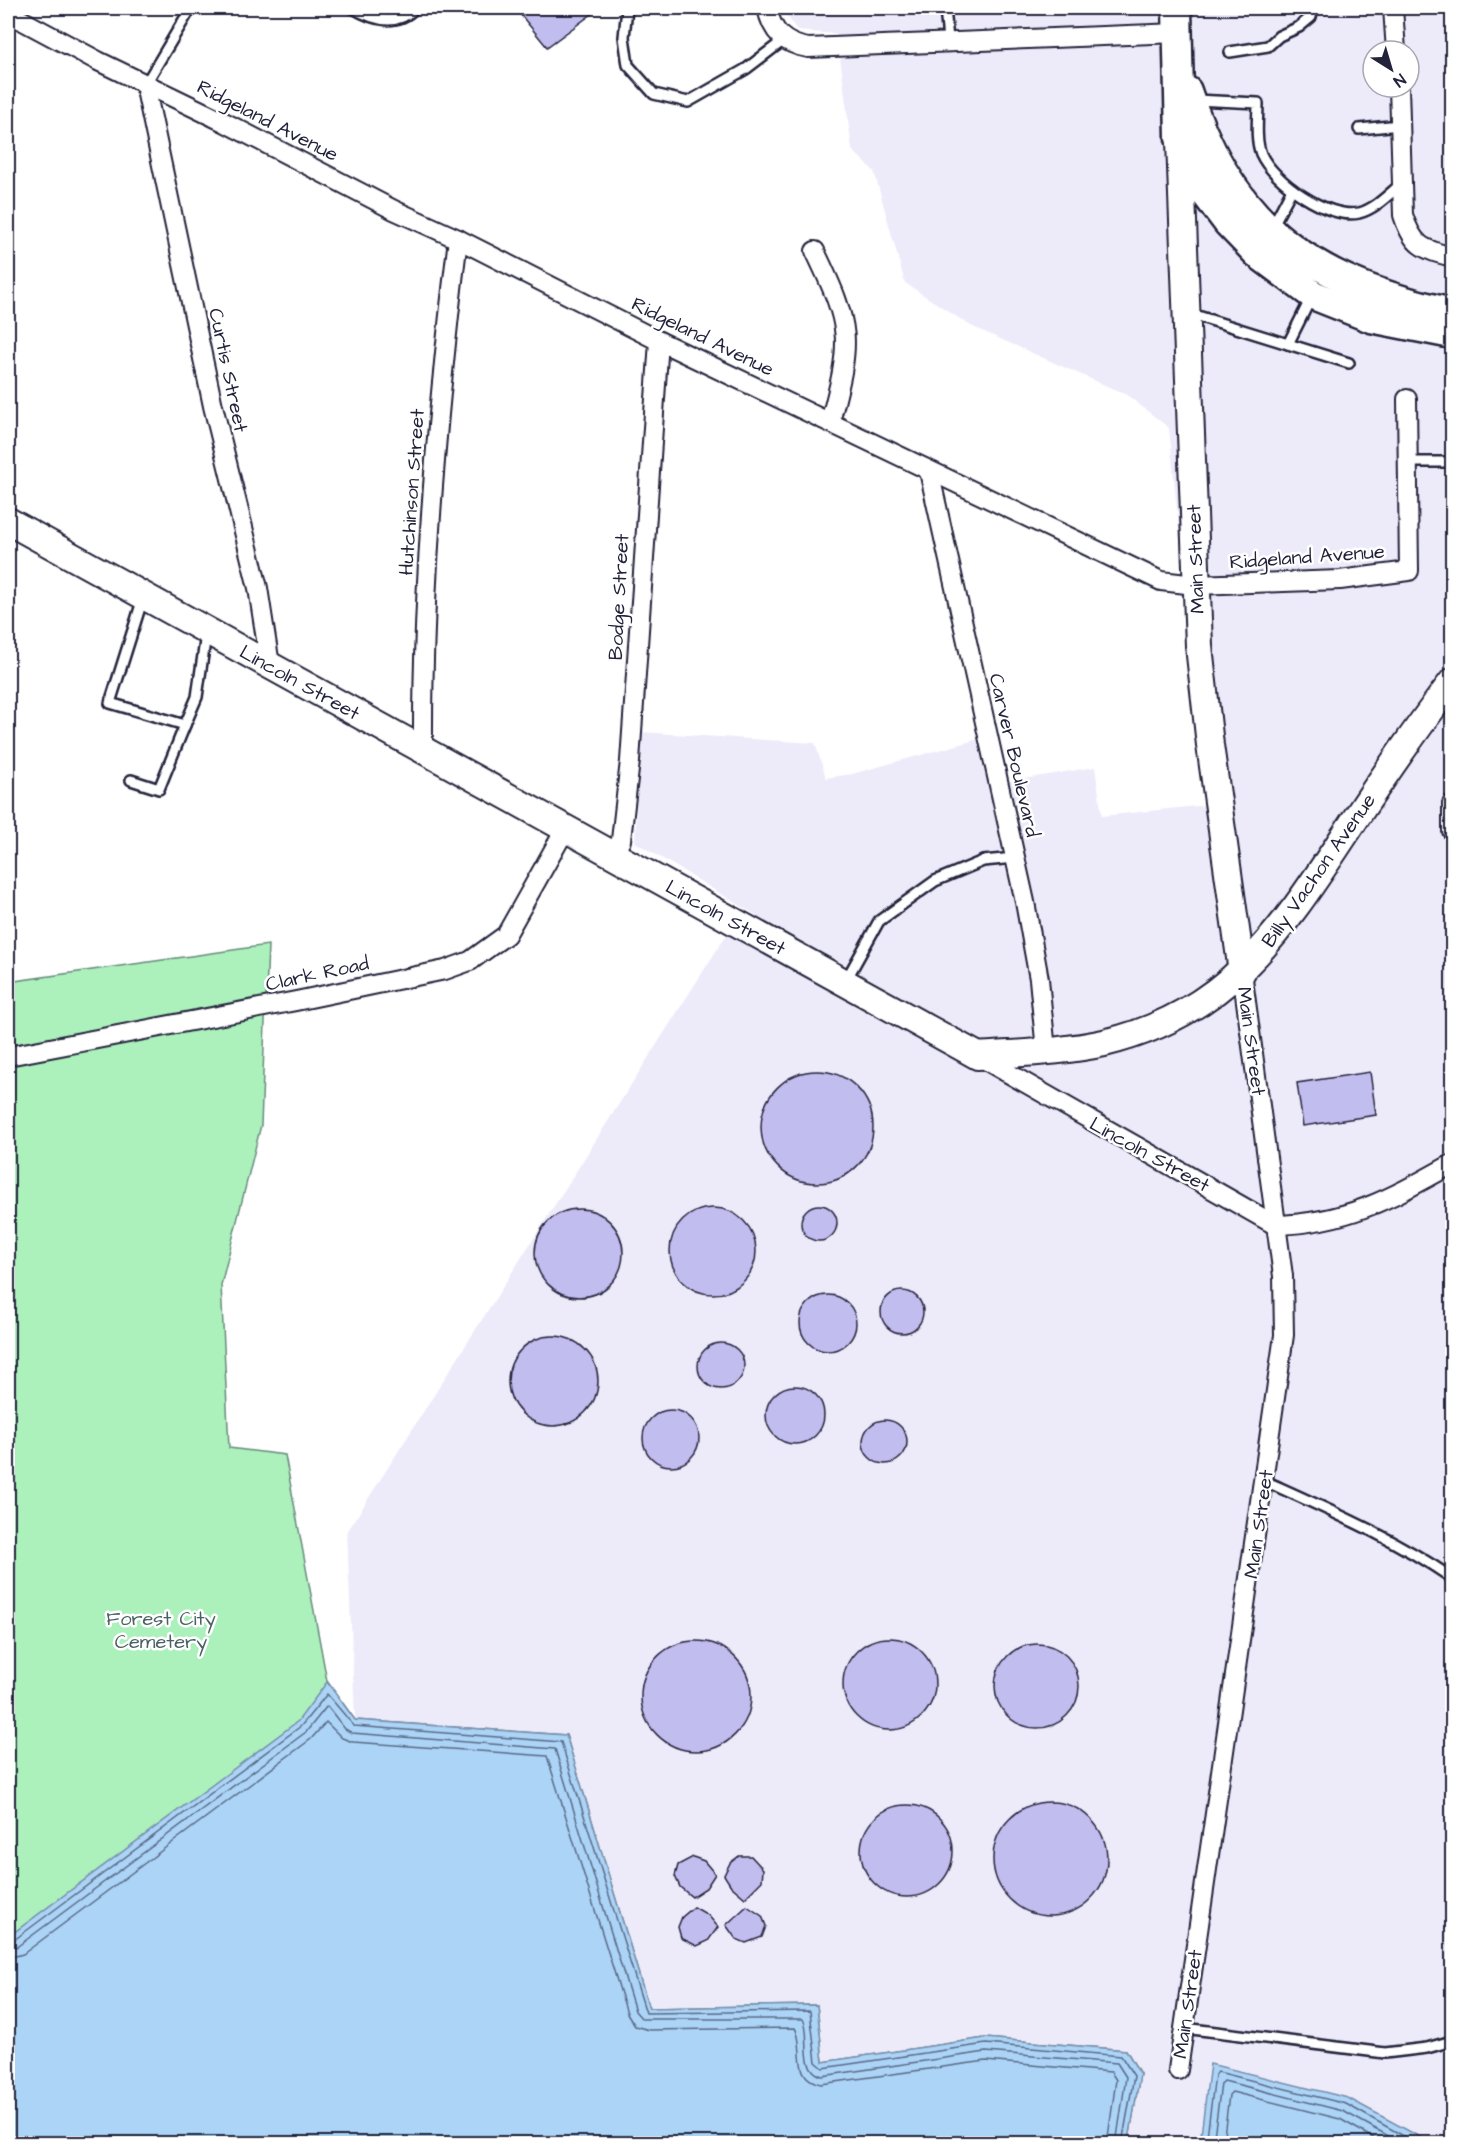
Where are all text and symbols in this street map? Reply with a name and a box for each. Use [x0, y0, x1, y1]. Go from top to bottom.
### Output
north arrow [1361, 39, 1421, 99]
text: N [1389, 68, 1410, 92]
street label: Ridgeland Avenue [192, 73, 343, 170]
street label: Ridgeland Avenue [626, 290, 779, 384]
street label: Curtis Street [201, 306, 255, 435]
street label: Hutchinson Street [392, 408, 432, 576]
street label: Main Street [1180, 504, 1212, 614]
street label: Bodge Street [602, 533, 637, 661]
street label: Ridgeland Avenue [1229, 538, 1386, 577]
street label: Lincoln Street [234, 638, 365, 728]
street label: Carver Boulevard [982, 671, 1046, 840]
street label: Billy Vachon Avenue [1255, 788, 1383, 954]
street label: Lincoln Street [660, 873, 791, 963]
street label: Clark Road [263, 949, 371, 999]
street label: Main Street [1230, 985, 1272, 1097]
street label: Lincoln Street [1084, 1110, 1215, 1200]
street label: Main Street [1238, 1468, 1280, 1580]
park label: Forest City Cemetery [106, 1605, 216, 1657]
street label: Main Street [1167, 1948, 1209, 2060]

